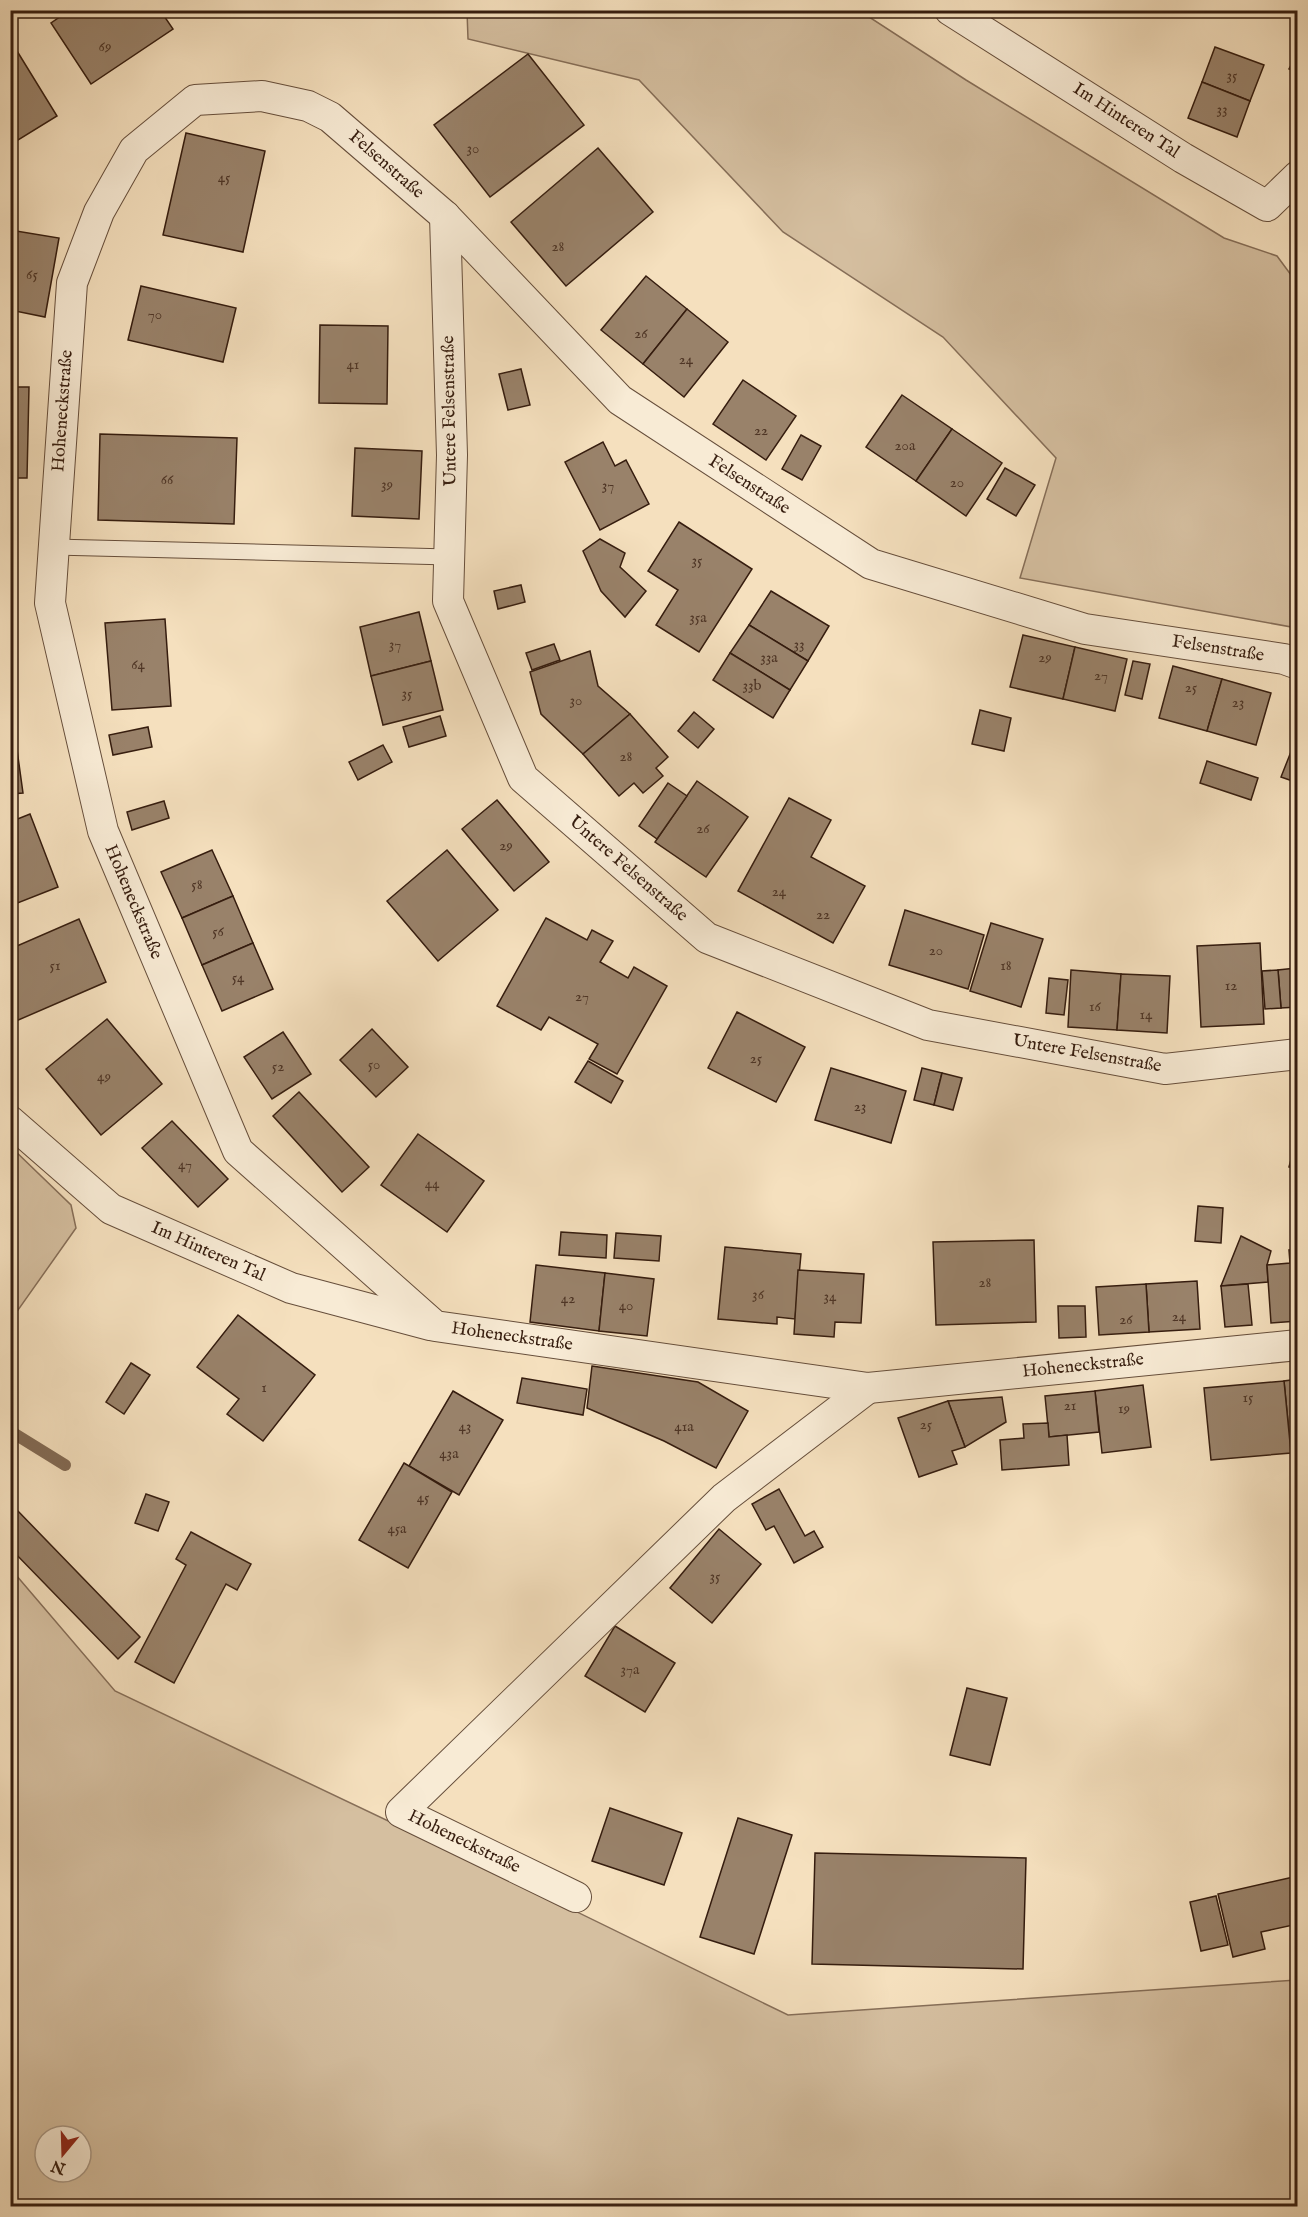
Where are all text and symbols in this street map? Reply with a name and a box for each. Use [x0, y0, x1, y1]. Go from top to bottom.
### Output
house number: 69 [99, 37, 111, 56]
house number: 35 [1226, 66, 1238, 85]
street label: Im Hinteren Tal [1068, 78, 1184, 164]
house number: 33 [1216, 100, 1228, 119]
street label: Felsenstraße [343, 126, 429, 204]
house number: 30 [467, 139, 479, 158]
house number: 45 [218, 168, 231, 187]
house number: 28 [552, 237, 565, 256]
house number: 65 [26, 265, 38, 284]
house number: 70 [148, 305, 162, 324]
house number: 26 [634, 324, 648, 343]
street label: Untere Felsenstraße [437, 335, 463, 487]
street label: Hoheneckstraße [47, 349, 79, 473]
house number: 24 [679, 350, 694, 369]
house number: 41 [347, 355, 359, 374]
house number: 22 [754, 421, 768, 440]
house number: 20a [895, 436, 916, 455]
street label: Felsenstraße [704, 450, 794, 520]
house number: 66 [161, 470, 174, 489]
house number: 20 [950, 473, 964, 492]
house number: 39 [381, 475, 393, 494]
house number: 37 [602, 476, 614, 495]
house number: 35 [691, 551, 703, 570]
house number: 35a [689, 608, 707, 627]
street label: Felsenstraße [1170, 630, 1266, 668]
house number: 37 [389, 635, 401, 654]
house number: 33 [793, 635, 805, 654]
house number: 33a [760, 648, 778, 667]
house number: 29 [1038, 648, 1052, 667]
house number: 64 [131, 655, 145, 674]
house number: 27 [1094, 666, 1108, 685]
house number: 33b [742, 676, 762, 695]
house number: 25 [1185, 678, 1198, 697]
house number: 35 [401, 684, 413, 703]
house number: 30 [570, 691, 582, 710]
house number: 23 [1232, 693, 1244, 712]
house number: 28 [620, 747, 633, 766]
street label: Untere Felsenstraße [564, 811, 692, 927]
house number: 26 [696, 819, 710, 838]
house number: 29 [499, 836, 513, 855]
street label: Hoheneckstraße [99, 841, 167, 963]
house number: 58 [191, 875, 203, 894]
house number: 24 [772, 882, 787, 901]
house number: 22 [816, 905, 830, 924]
house number: 56 [212, 922, 225, 941]
house number: 20 [929, 941, 943, 960]
house number: 51 [49, 956, 61, 975]
house number: 18 [1000, 956, 1012, 975]
house number: 54 [232, 968, 245, 987]
house number: 12 [1225, 976, 1237, 995]
house number: 27 [575, 987, 589, 1006]
house number: 16 [1089, 997, 1102, 1016]
house number: 14 [1140, 1005, 1153, 1024]
street label: Untere Felsenstraße [1011, 1030, 1163, 1078]
house number: 25 [750, 1049, 763, 1068]
house number: 50 [368, 1055, 380, 1074]
house number: 52 [272, 1057, 284, 1076]
house number: 49 [97, 1067, 111, 1086]
house number: 23 [854, 1097, 866, 1116]
house number: 47 [178, 1155, 192, 1174]
house number: 44 [425, 1174, 440, 1193]
street label: Im Hinteren Tal [147, 1217, 269, 1287]
house number: 28 [979, 1273, 992, 1292]
house number: 36 [752, 1285, 765, 1304]
house number: 34 [824, 1287, 837, 1306]
house number: 42 [561, 1289, 575, 1308]
house number: 40 [619, 1296, 633, 1315]
house number: 24 [1172, 1307, 1187, 1326]
house number: 26 [1119, 1310, 1133, 1329]
street label: Hoheneckstraße [450, 1317, 574, 1357]
street label: Hoheneckstraße [1021, 1348, 1145, 1384]
house number: 1 [261, 1378, 267, 1397]
house number: 15 [1242, 1388, 1254, 1407]
house number: 21 [1064, 1396, 1076, 1415]
house number: 19 [1118, 1399, 1130, 1418]
house number: 25 [920, 1415, 933, 1434]
house number: 43 [459, 1417, 471, 1436]
house number: 41a [674, 1417, 694, 1436]
house number: 43a [439, 1444, 459, 1463]
house number: 45 [417, 1488, 430, 1507]
house number: 45a [387, 1519, 407, 1538]
house number: 35 [709, 1567, 721, 1586]
house number: 37a [620, 1660, 640, 1679]
street label: Hoheneckstraße [404, 1805, 524, 1879]
north arrow [33, 2124, 93, 2184]
text: N [49, 2155, 70, 2178]

